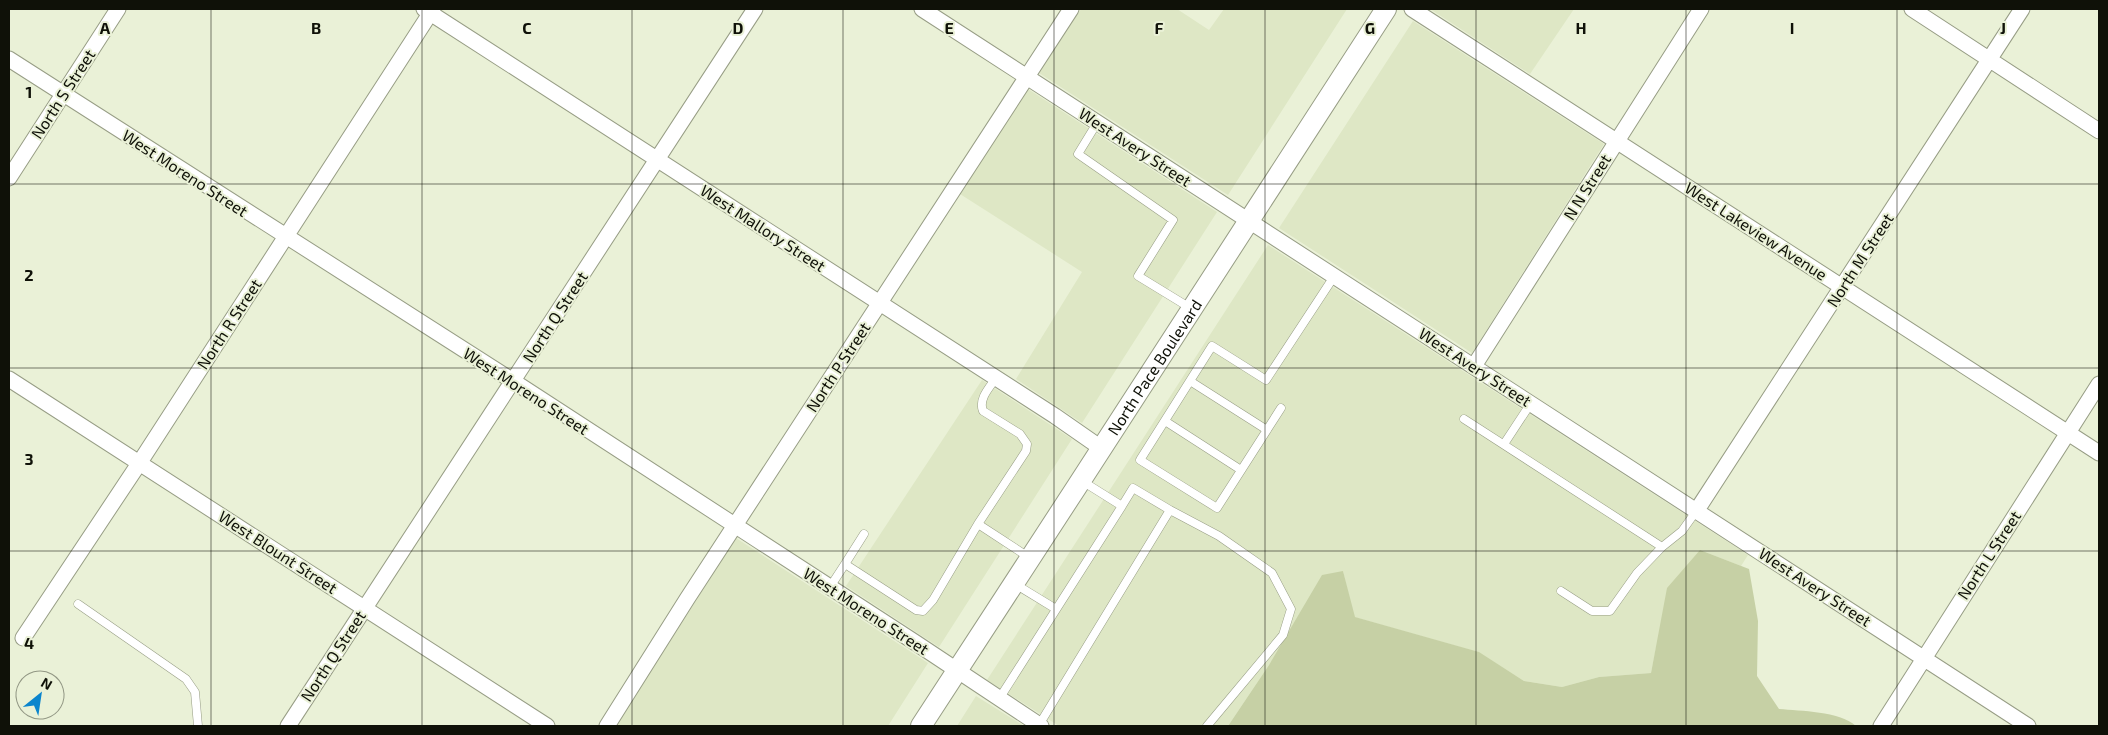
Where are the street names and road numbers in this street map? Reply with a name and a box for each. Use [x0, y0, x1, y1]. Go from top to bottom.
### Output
street label: North S Street [27, 45, 99, 142]
street label: West Avery Street [1076, 103, 1195, 190]
street label: West Moreno Street [119, 125, 252, 220]
street label: N N Street [1559, 150, 1614, 223]
street label: West Lakeview Avenue [1682, 178, 1831, 284]
street label: West Mallory Street [697, 180, 829, 275]
street label: North M Street [1822, 209, 1897, 310]
street label: North Q Street [518, 268, 592, 366]
street label: North R Street [192, 275, 265, 372]
street label: North Pace Boulevard [1103, 296, 1205, 438]
street label: North P Street [802, 318, 874, 415]
street label: West Avery Street [1416, 323, 1535, 410]
street label: West Moreno Street [460, 343, 593, 438]
street label: West Blount Street [215, 506, 341, 597]
street label: North L Street [1953, 507, 2024, 603]
street label: West Avery Street [1756, 543, 1875, 630]
street label: West Moreno Street [800, 563, 933, 658]
street label: North Q Street [296, 607, 370, 705]

